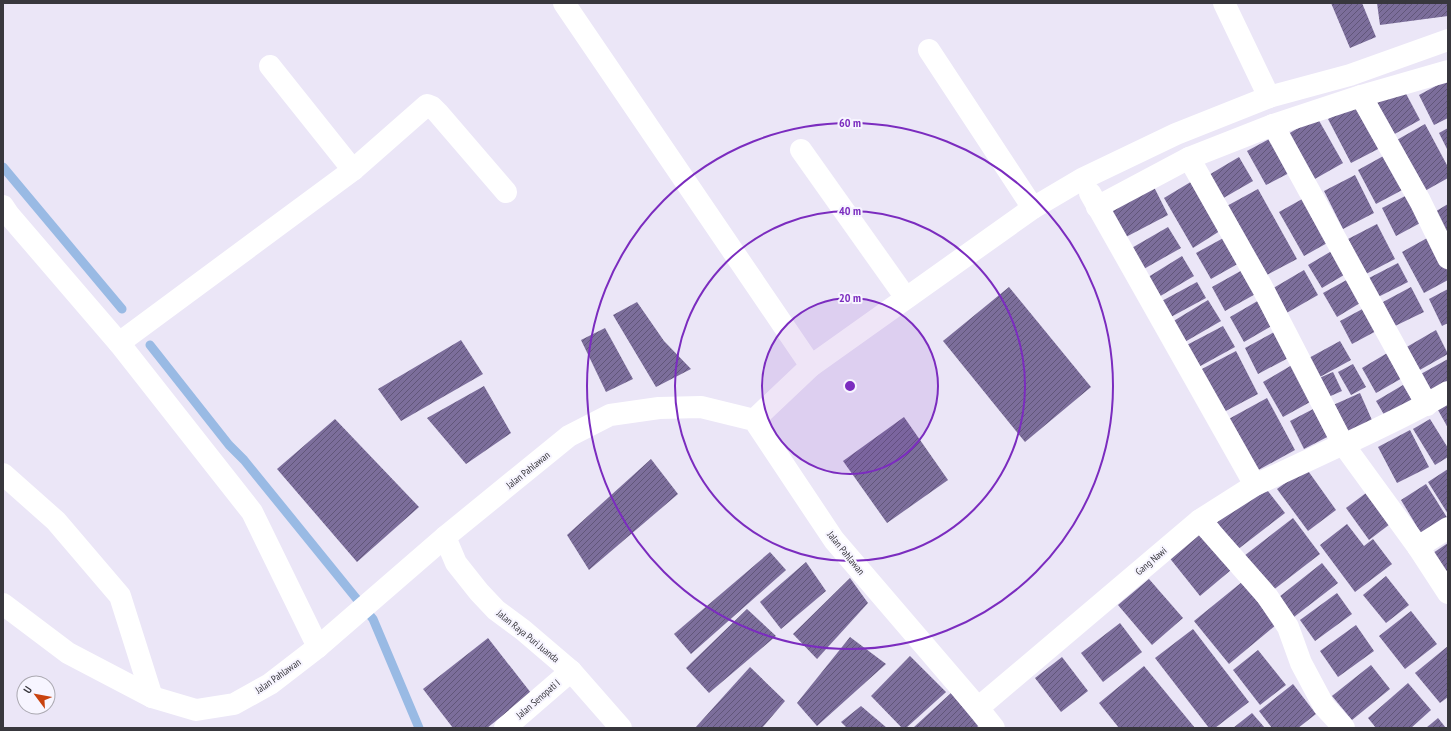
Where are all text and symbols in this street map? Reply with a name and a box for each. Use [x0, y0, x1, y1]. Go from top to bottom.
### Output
text: 60 m [839, 115, 861, 130]
text: 40 m [839, 203, 861, 218]
text: 20 m [839, 290, 861, 305]
centre of rings [843, 379, 857, 393]
street label: Jalan Pahlawan [503, 448, 552, 492]
street label: Jalan Pahlawan [824, 528, 868, 577]
street label: Gang Nawi [1133, 544, 1169, 578]
street label: Jalan Raya Puri Juanda [493, 606, 562, 665]
street label: Jalan Pahlawan [252, 656, 303, 697]
north arrow [16, 675, 56, 715]
street label: Jalan Senopati I [513, 676, 563, 722]
text: U [20, 683, 35, 696]

